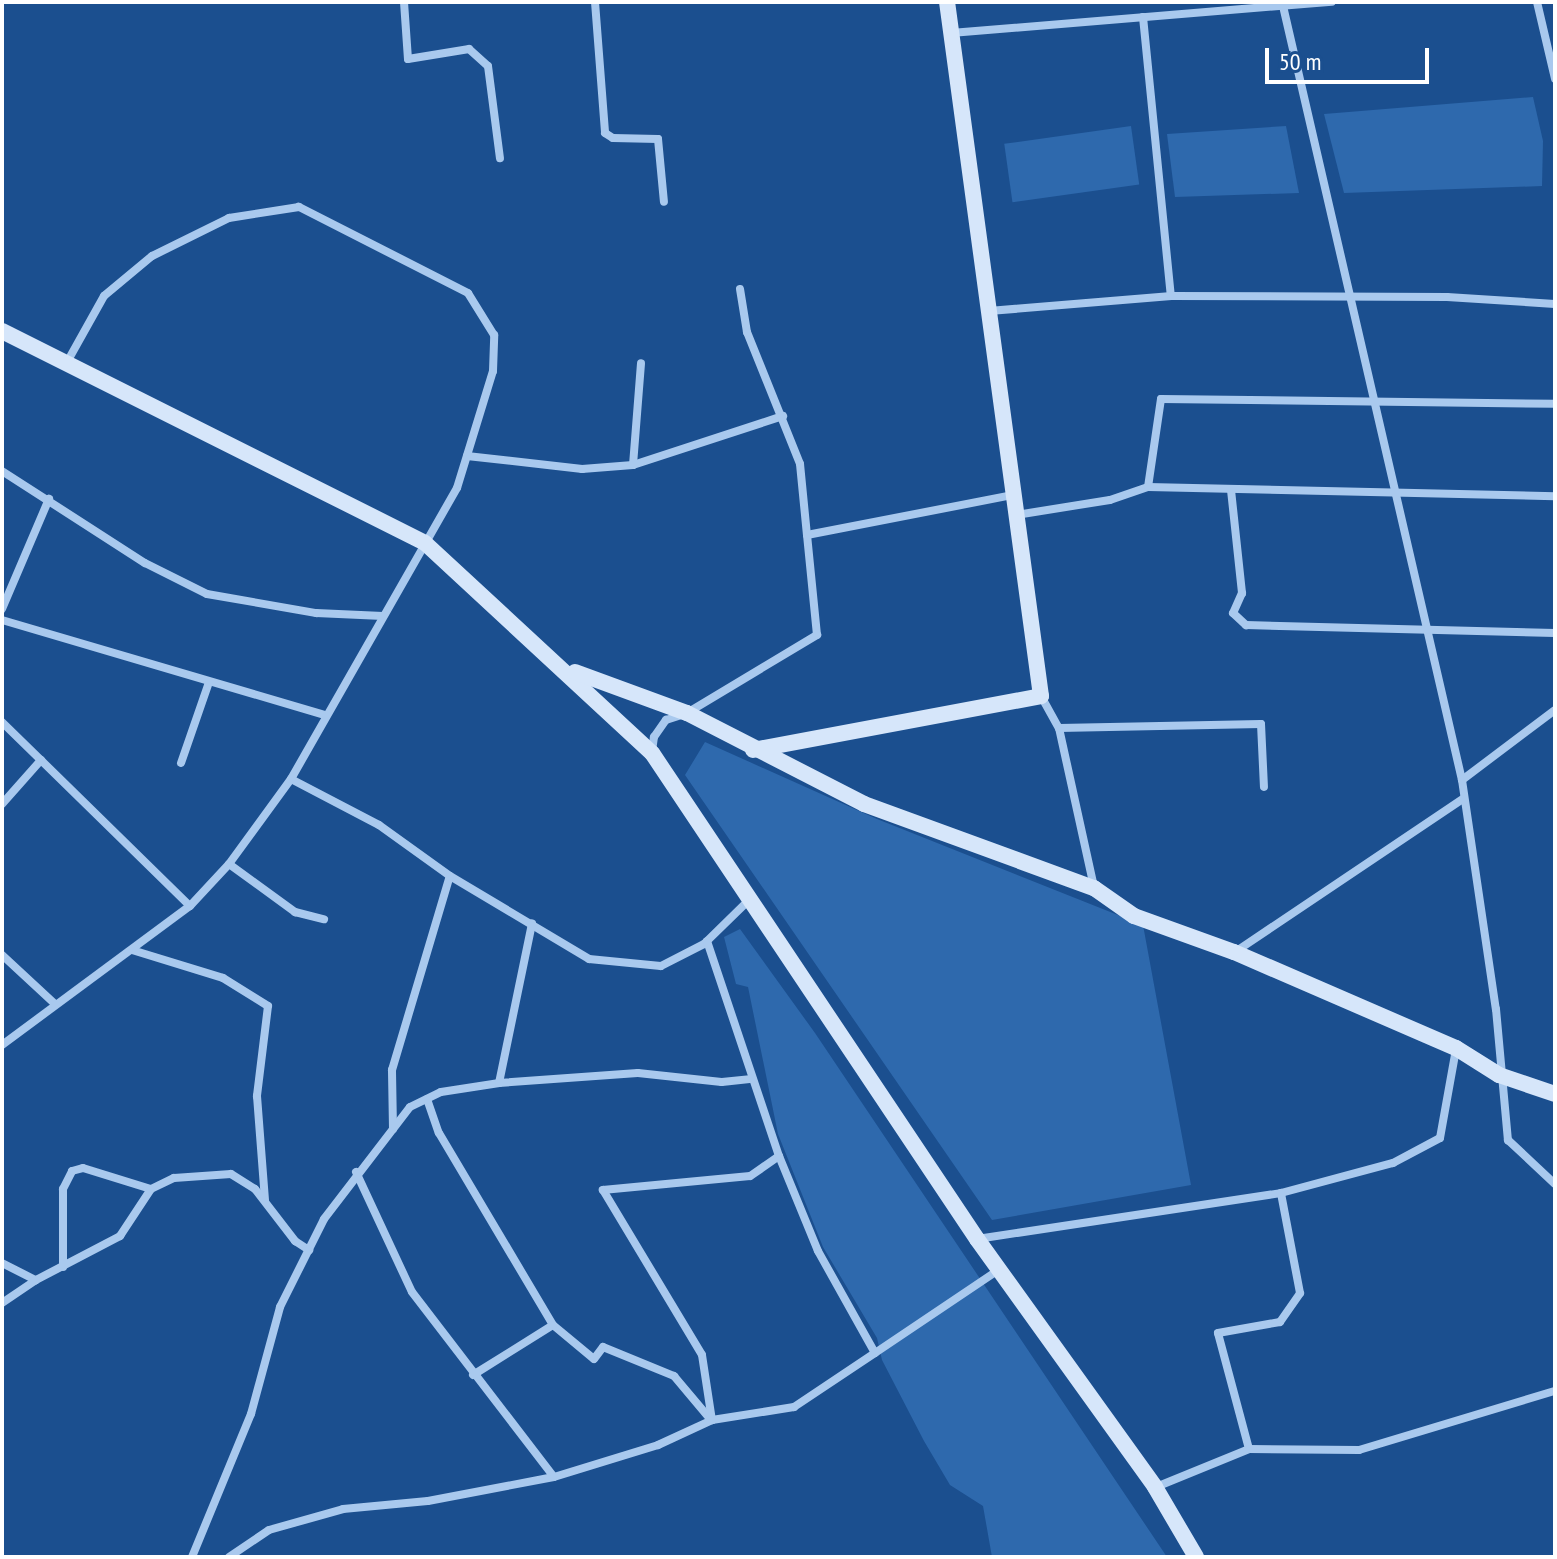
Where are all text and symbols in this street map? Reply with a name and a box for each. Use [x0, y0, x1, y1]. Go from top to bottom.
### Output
scale bar [1269, 32, 1433, 82]
text: 50 m [1279, 46, 1321, 77]

